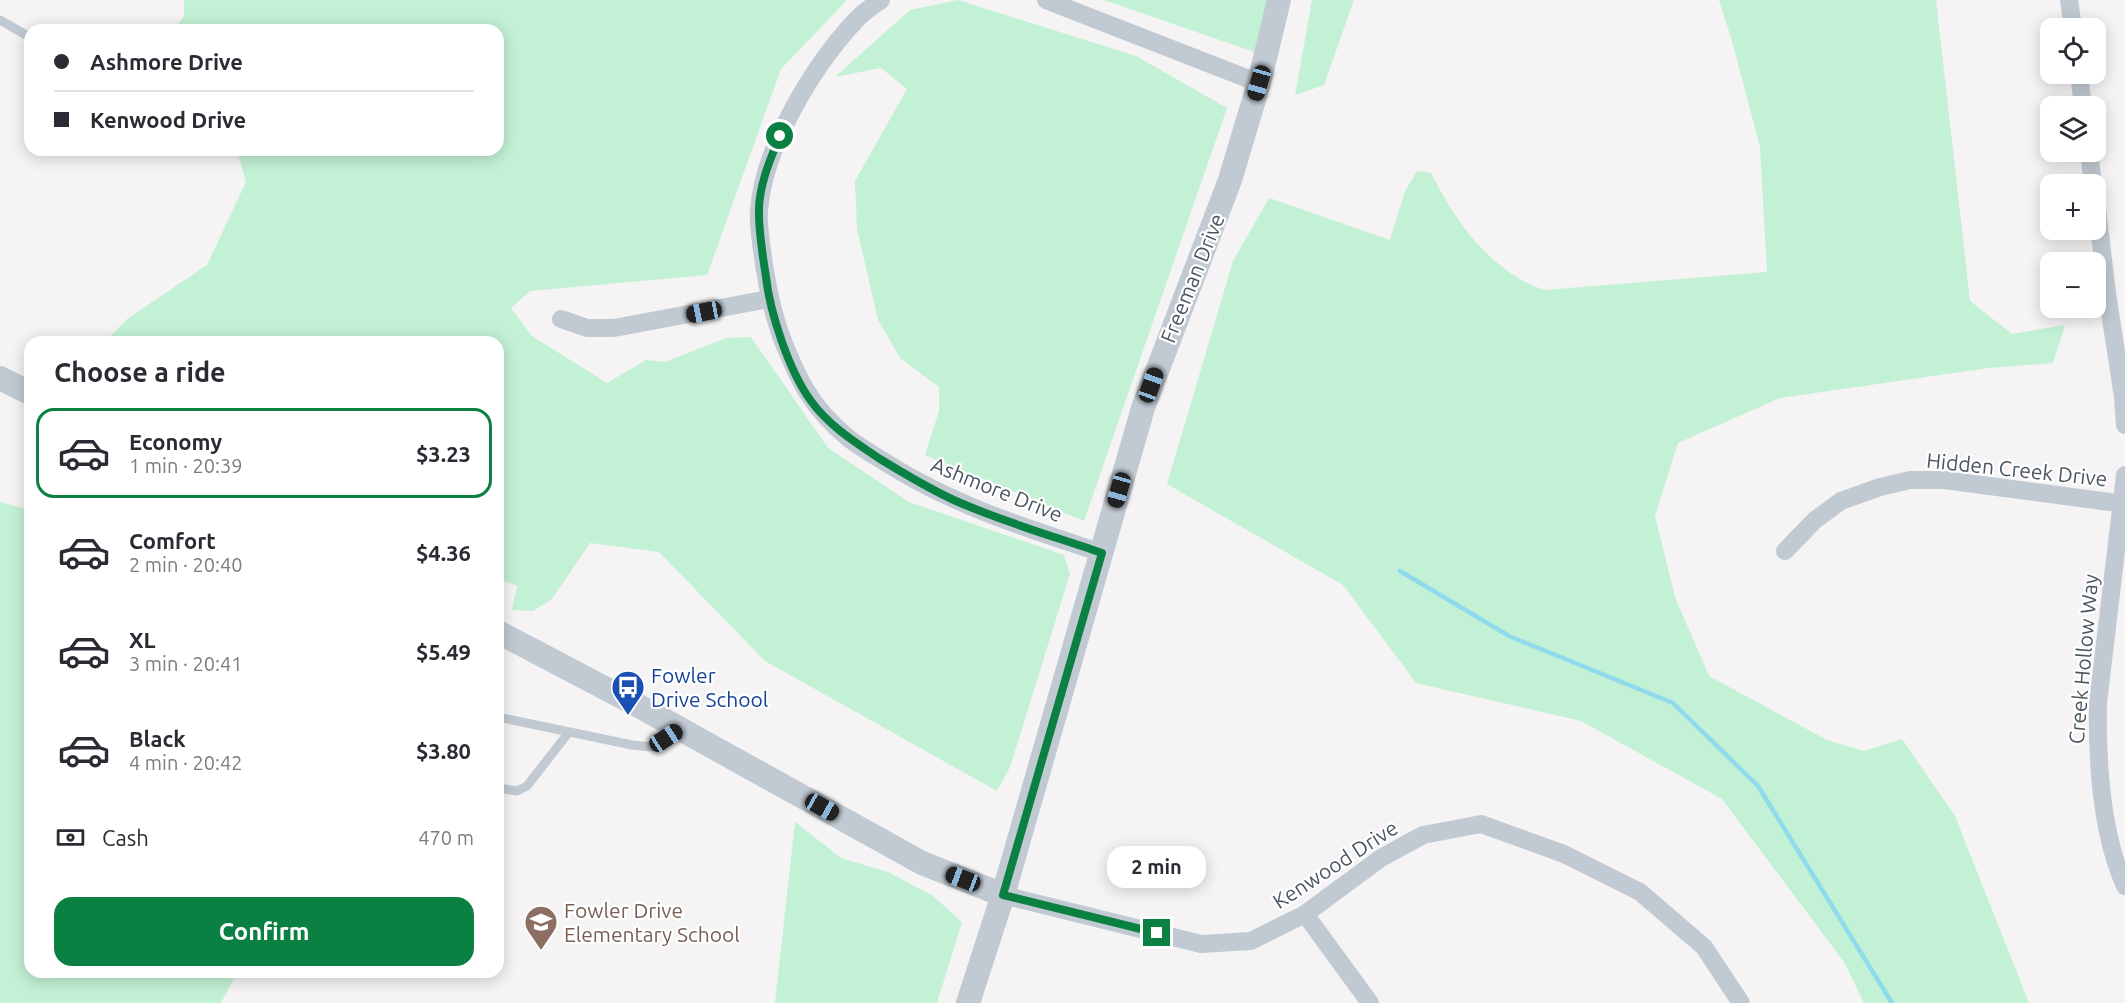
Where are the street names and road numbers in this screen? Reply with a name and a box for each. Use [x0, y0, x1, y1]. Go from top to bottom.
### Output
street label: Freeman Drive [1155, 210, 1229, 346]
street label: Hidden Creek Drive [1925, 448, 2109, 490]
street label: Ashmore Drive [928, 452, 1066, 526]
street label: Creek Hollow Way [2064, 573, 2102, 745]
street label: Kenwood Drive [1268, 815, 1402, 913]

